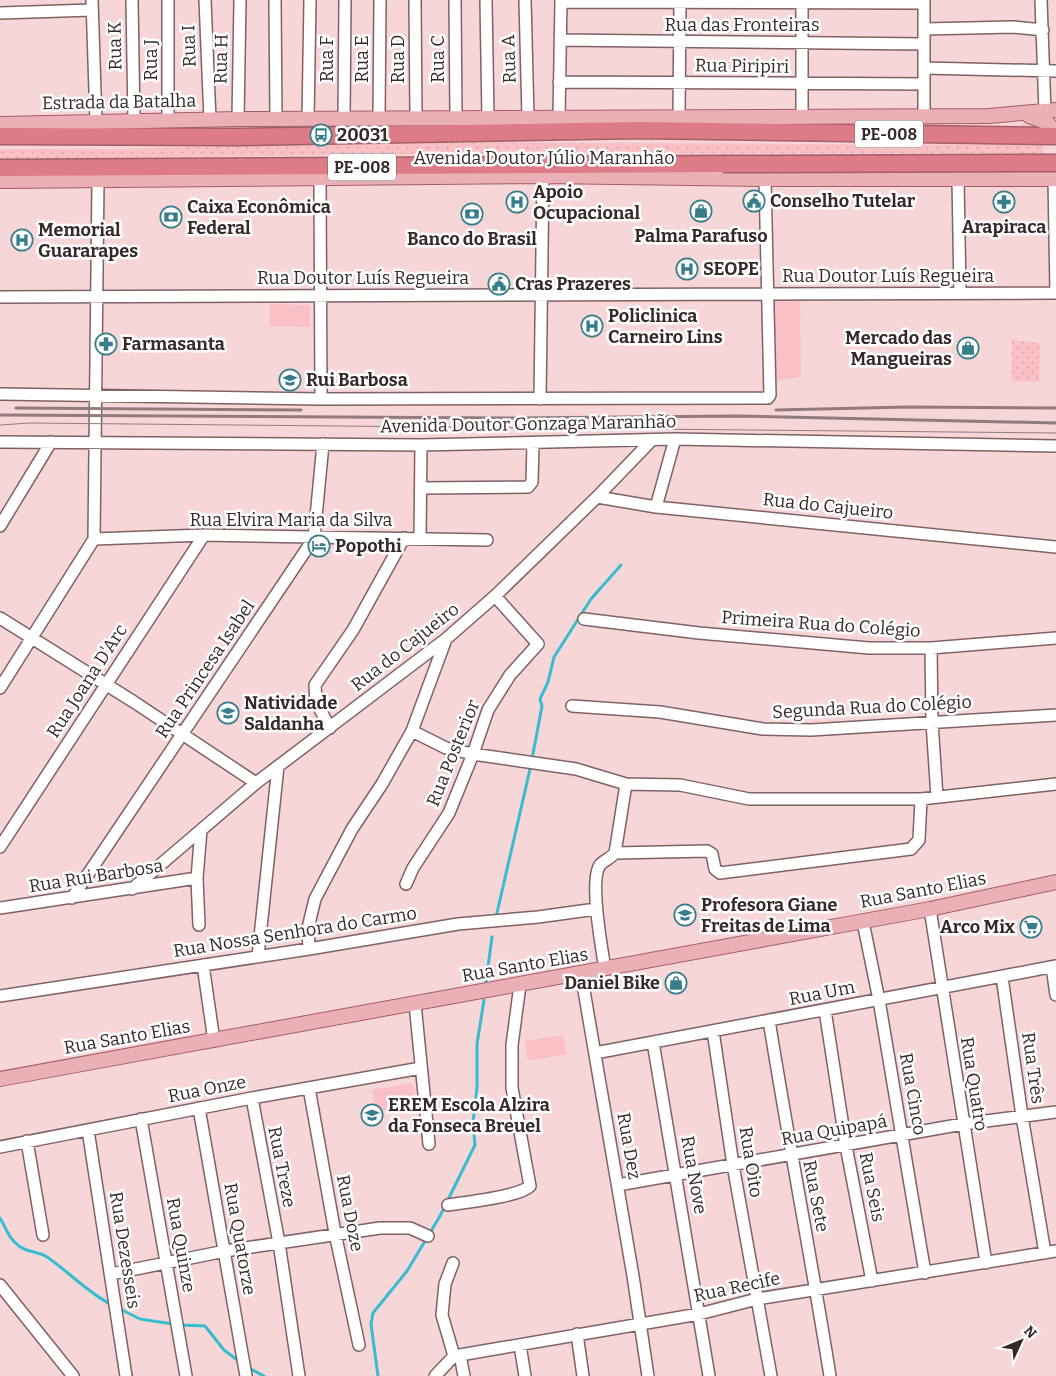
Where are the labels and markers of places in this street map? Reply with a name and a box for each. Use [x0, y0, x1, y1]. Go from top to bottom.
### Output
bus stop icon: 20031 [309, 123, 333, 147]
place label: 20031 [337, 124, 388, 146]
place label: Apoio Ocupacional [533, 181, 640, 224]
public building icon: Conselho Tutelar [742, 189, 766, 213]
hospital icon: Apoio Ocupacional [505, 190, 529, 214]
place label: Conselho Tutelar [770, 190, 916, 212]
pharmacy icon: Arapiraca [992, 190, 1016, 214]
place label: Caixa Econômica Federal [187, 196, 331, 239]
shop icon: Palma Parafuso [689, 199, 713, 223]
bank icon: Banco do Brasil [460, 202, 484, 226]
bank icon: Caixa Econômica Federal [159, 205, 183, 229]
place label: Arapiraca [962, 216, 1046, 238]
place label: Memorial Guararapes [38, 219, 138, 262]
place label: Palma Parafuso [634, 225, 768, 247]
hospital icon: Memorial Guararapes [10, 228, 34, 252]
place label: Banco do Brasil [407, 228, 537, 250]
hospital icon: SEOPE [675, 257, 699, 281]
place label: SEOPE [703, 258, 759, 280]
public building icon: Cras Prazeres [487, 272, 511, 296]
place label: Cras Prazeres [515, 273, 631, 295]
place label: Policlinica Carneiro Lins [608, 305, 723, 348]
hospital icon: Policlinica Carneiro Lins [580, 314, 604, 338]
place label: Mercado das Mangueiras [845, 327, 952, 370]
pharmacy icon: Farmasanta [94, 332, 118, 356]
place label: Farmasanta [122, 333, 225, 355]
shop icon: Mercado das Mangueiras [956, 336, 980, 360]
school or university icon: Rui Barbosa [278, 368, 302, 392]
place label: Rui Barbosa [306, 369, 408, 391]
hotel icon: Popothi [307, 534, 331, 558]
place label: Popothi [335, 535, 402, 557]
place label: Natividade Saldanha [244, 692, 337, 735]
school or university icon: Natividade Saldanha [216, 701, 240, 725]
place label: Profesora Giane Freitas de Lima [701, 894, 838, 937]
school or university icon: Profesora Giane Freitas de Lima [673, 903, 697, 927]
supermarket icon: Arco Mix [1019, 915, 1043, 939]
place label: Arco Mix [940, 916, 1016, 938]
shop icon: Daniel Bike [664, 971, 688, 995]
place label: Daniel Bike [564, 972, 660, 994]
place label: EREM Escola Alzira da Fonseca Breuel [388, 1094, 550, 1137]
school or university icon: EREM Escola Alzira da Fonseca Breuel [360, 1103, 384, 1127]

